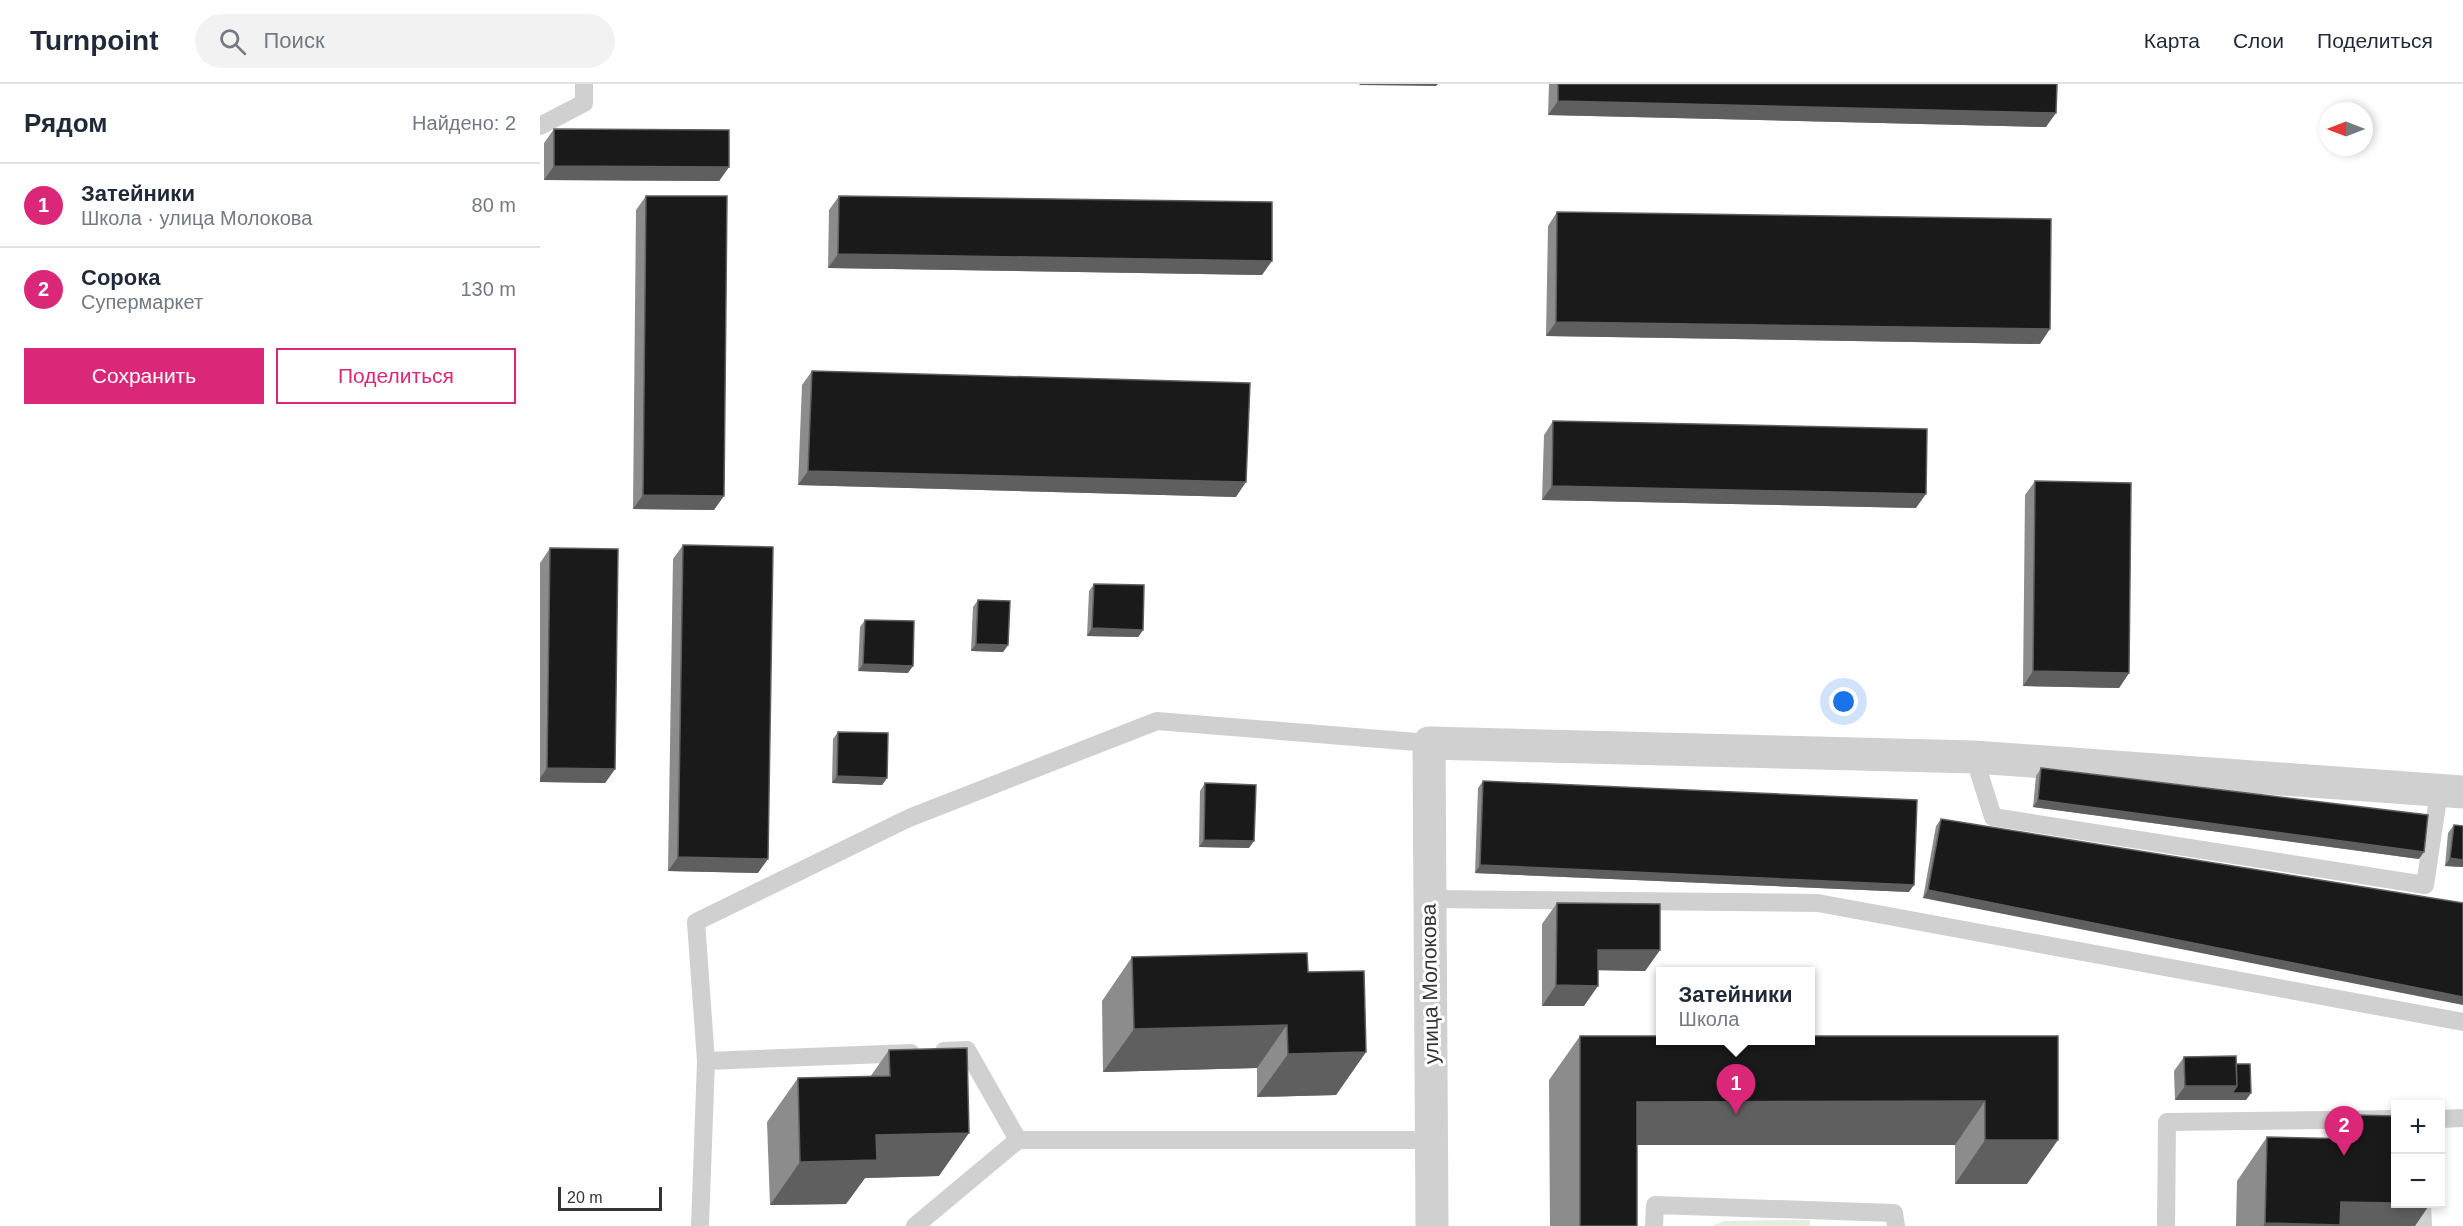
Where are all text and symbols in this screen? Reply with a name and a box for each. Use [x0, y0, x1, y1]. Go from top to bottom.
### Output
search box [195, 14, 615, 68]
text: Turnpoint [30, 25, 159, 56]
icon: search [216, 25, 249, 58]
text: Поиск [264, 28, 325, 53]
text: Карта [2144, 29, 2200, 52]
text: Слои [2233, 29, 2284, 52]
text: Поделиться [2317, 29, 2433, 52]
north arrow [2319, 102, 2373, 156]
text: Рядом [24, 108, 107, 138]
text: Найдено: 2 [412, 112, 516, 134]
text: Затейники [81, 181, 195, 206]
text: 1 [38, 194, 49, 216]
text: 80 m [472, 194, 516, 216]
text: Школа · улица Молокова [81, 207, 312, 229]
text: Сорока [81, 265, 160, 290]
text: 2 [38, 278, 49, 300]
text: 130 m [460, 278, 516, 300]
text: Супермаркет [81, 291, 203, 313]
button: Сохранить [24, 348, 264, 404]
button: Поделиться [276, 348, 516, 404]
your location [1829, 687, 1858, 716]
street label: улица Молокова [1417, 903, 1442, 1064]
popup [1656, 967, 1815, 1045]
text: Затейники [1679, 982, 1792, 1007]
text: Школа [1679, 1008, 1739, 1030]
pin: 1 [1716, 1064, 1756, 1114]
map controls [2391, 1100, 2445, 1208]
button: + [2391, 1100, 2445, 1154]
pin: 2 [2324, 1106, 2364, 1156]
button: − [2391, 1154, 2445, 1208]
scale bar [558, 1184, 662, 1212]
text: 20 m [567, 1189, 603, 1206]

